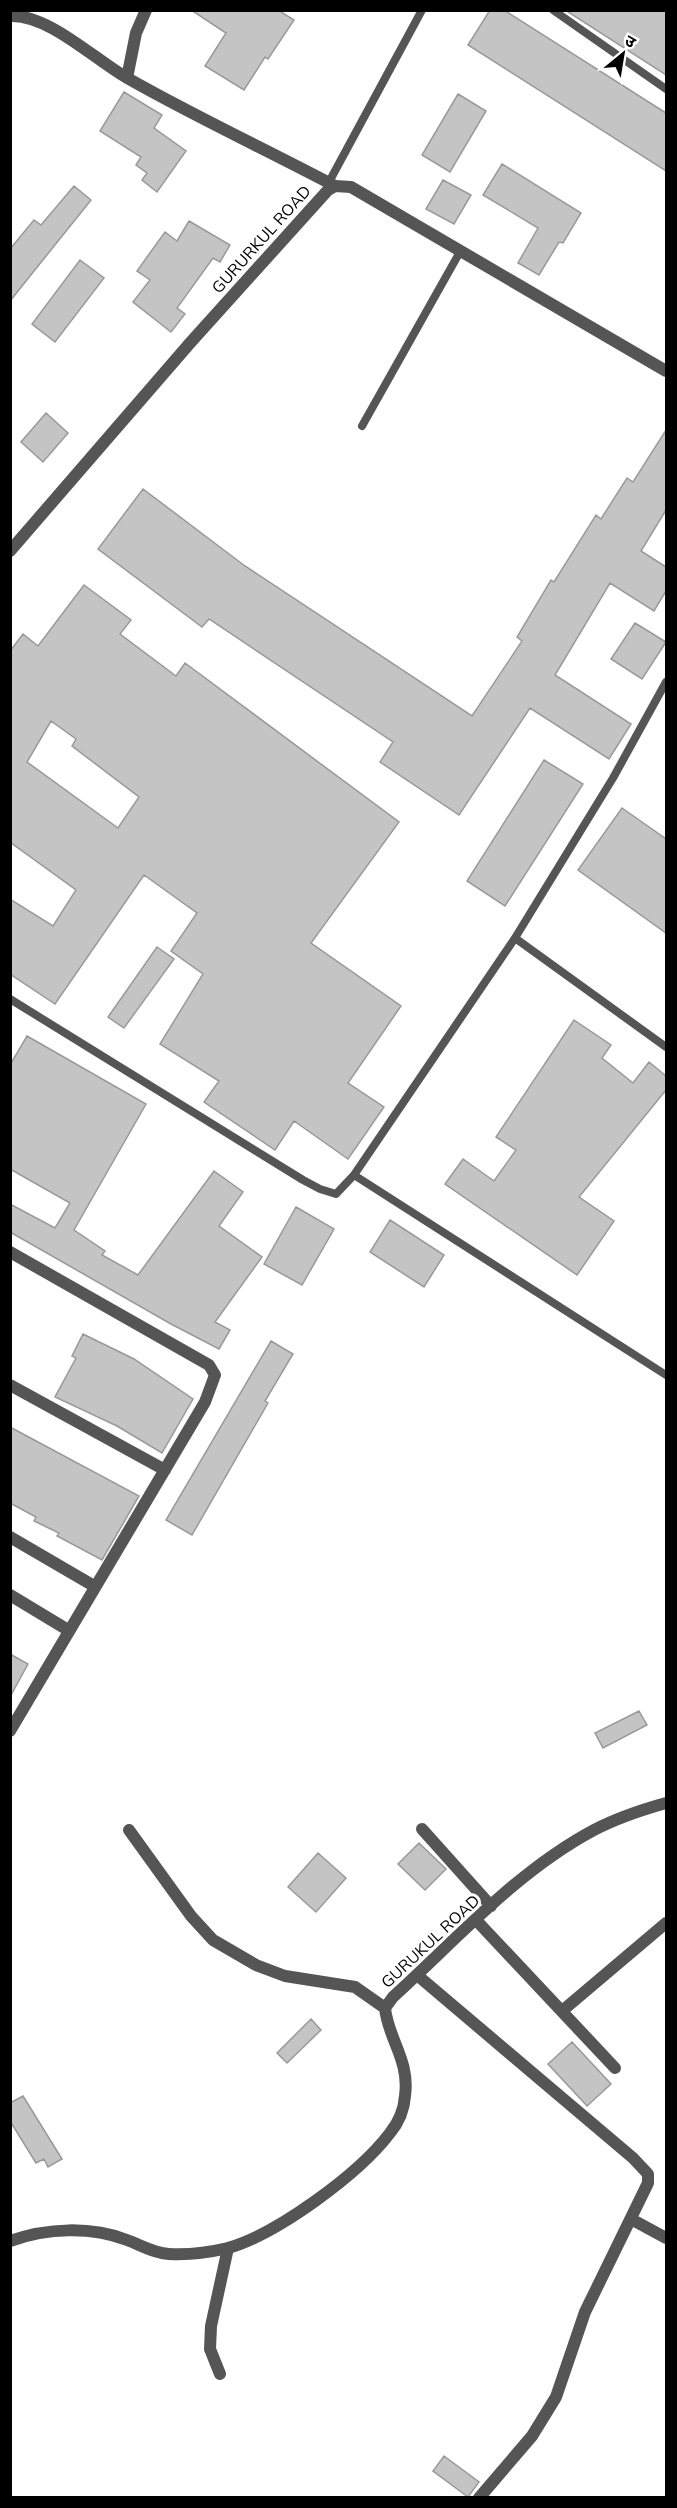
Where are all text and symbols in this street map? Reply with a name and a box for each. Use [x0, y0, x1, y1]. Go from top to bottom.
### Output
north arrow [593, 24, 653, 84]
text: उ [621, 30, 640, 52]
street label: GURURKUL ROAD [207, 181, 315, 297]
street label: GURUKUL ROAD [377, 1890, 483, 1992]

